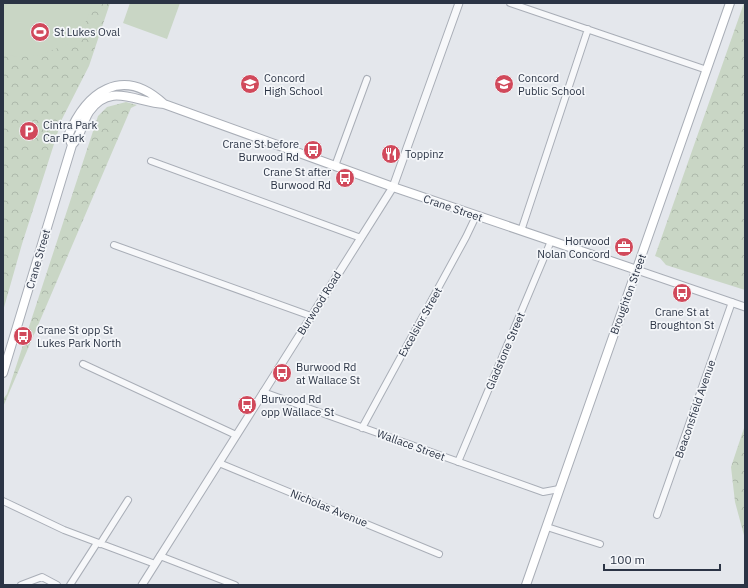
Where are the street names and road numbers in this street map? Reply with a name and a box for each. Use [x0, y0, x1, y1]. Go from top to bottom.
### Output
street label: Crane Street [422, 191, 485, 225]
street label: Crane Street [23, 227, 53, 291]
street label: Broughton Street [607, 252, 649, 336]
street label: Burwood Road [294, 269, 344, 337]
street label: Excelsior Street [395, 285, 445, 359]
street label: Gladstone Street [482, 310, 528, 392]
street label: Beaconsfield Avenue [672, 358, 718, 460]
street label: Wallace Street [375, 426, 447, 464]
street label: Nicholas Avenue [288, 486, 370, 530]

